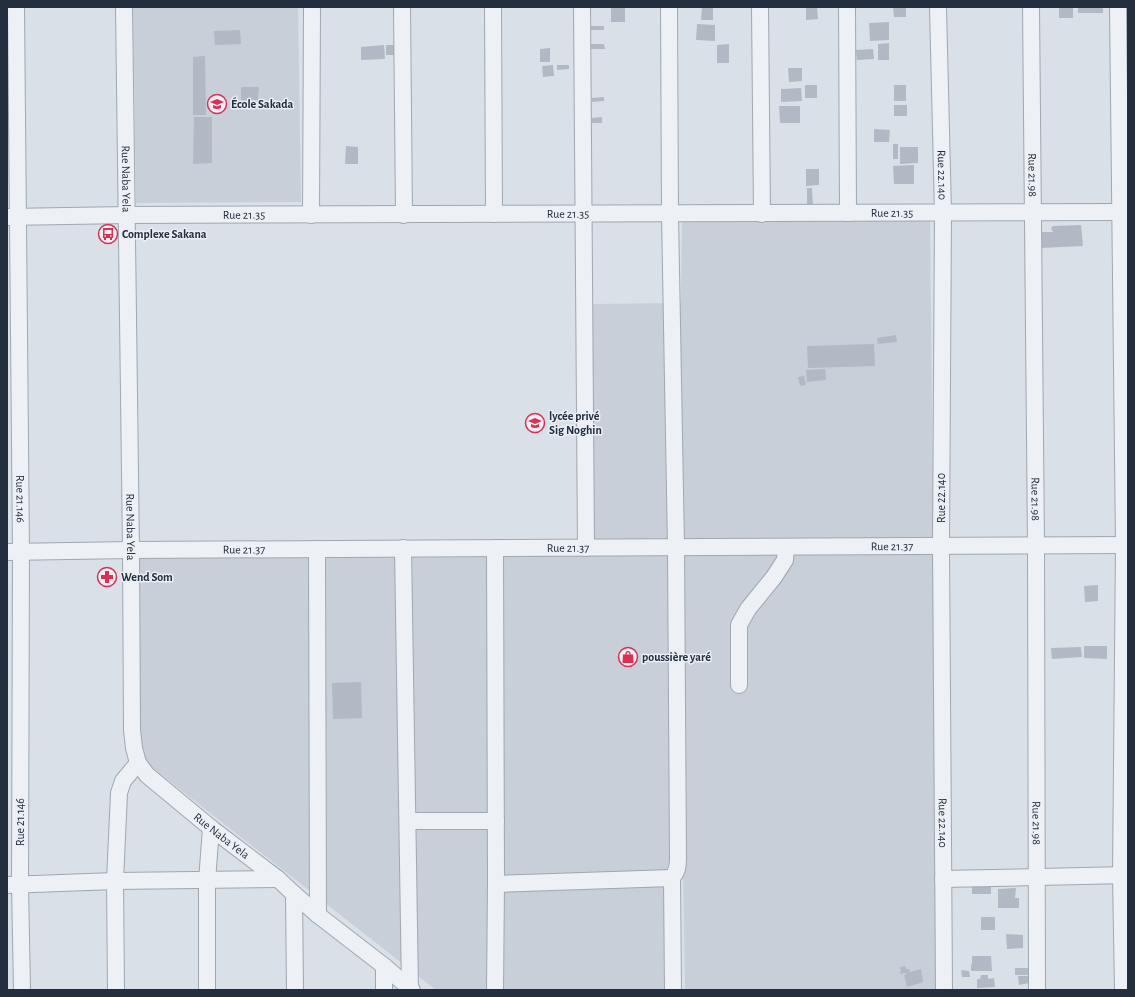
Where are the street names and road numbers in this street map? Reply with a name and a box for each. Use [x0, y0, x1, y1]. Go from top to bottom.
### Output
street label: Rue Naba Yela [120, 145, 133, 213]
street label: Rue 22.140 [935, 150, 949, 200]
street label: Rue 21.98 [1026, 153, 1039, 197]
street label: Rue 21.35 [871, 207, 913, 219]
street label: Rue 21.35 [547, 208, 589, 220]
street label: Rue 21.35 [223, 209, 265, 221]
street label: Rue 22.140 [935, 473, 947, 523]
street label: Rue 21.146 [14, 475, 27, 523]
street label: Rue 21.98 [1029, 477, 1042, 521]
street label: Rue Naba Yela [124, 493, 137, 561]
street label: Rue 21.37 [871, 540, 913, 552]
street label: Rue 21.37 [547, 542, 589, 554]
street label: Rue 21.37 [223, 543, 265, 556]
street label: Rue 21.146 [14, 798, 26, 846]
street label: Rue 22.140 [937, 798, 949, 848]
street label: Rue 21.98 [1031, 801, 1043, 845]
street label: Rue Naba Yela [192, 810, 252, 861]

